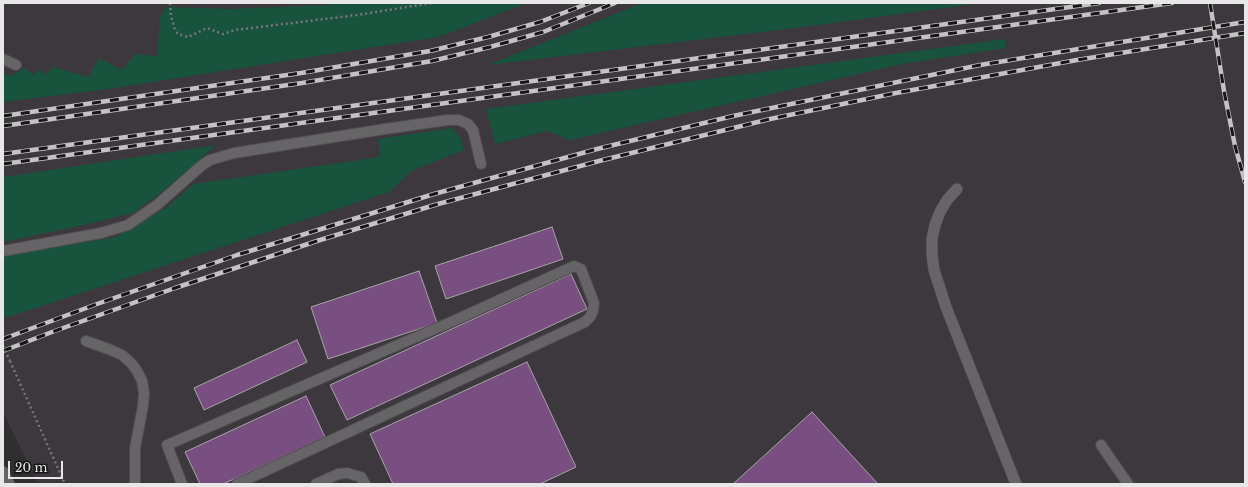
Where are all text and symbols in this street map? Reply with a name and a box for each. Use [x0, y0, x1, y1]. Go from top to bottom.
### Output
scale bar [10, 453, 65, 479]
text: 20 m [15, 460, 47, 475]

